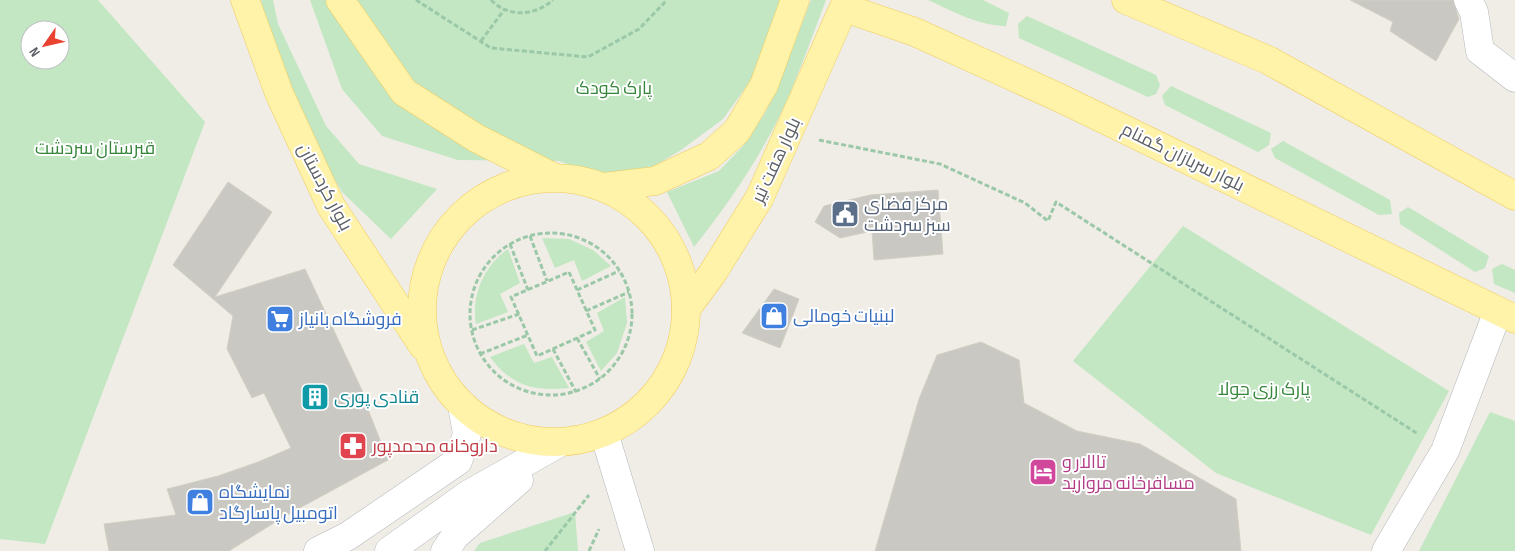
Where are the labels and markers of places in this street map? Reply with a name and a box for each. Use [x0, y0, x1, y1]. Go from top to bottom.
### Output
place label: مرکز فضای سبز سردشت [864, 194, 951, 236]
public building icon: مرکز فضای سبز سردشت [830, 199, 860, 229]
shop icon: لبنیات خومالی [759, 301, 789, 331]
supermarket icon: فروشگاه بانیاز [265, 304, 295, 334]
place label: لبنیات خومالی [793, 306, 894, 327]
place label: فروشگاه بانیاز [298, 309, 402, 330]
building icon: قنادی پوری [300, 382, 330, 412]
place label: قنادی پوری [334, 387, 419, 409]
pharmacy icon: داروخانه محمدپور [338, 431, 368, 461]
place label: داروخانه محمدپور [371, 436, 498, 458]
place label: تاالار و مسافرخانه مروارید [1062, 452, 1195, 494]
hotel icon: تاالار و مسافرخانه مروارید [1028, 457, 1058, 487]
place label: نمایشگاه اتومبیل پاسارگاد [219, 482, 338, 525]
shop icon: نمایشگاه اتومبیل پاسارگاد [185, 487, 215, 517]

